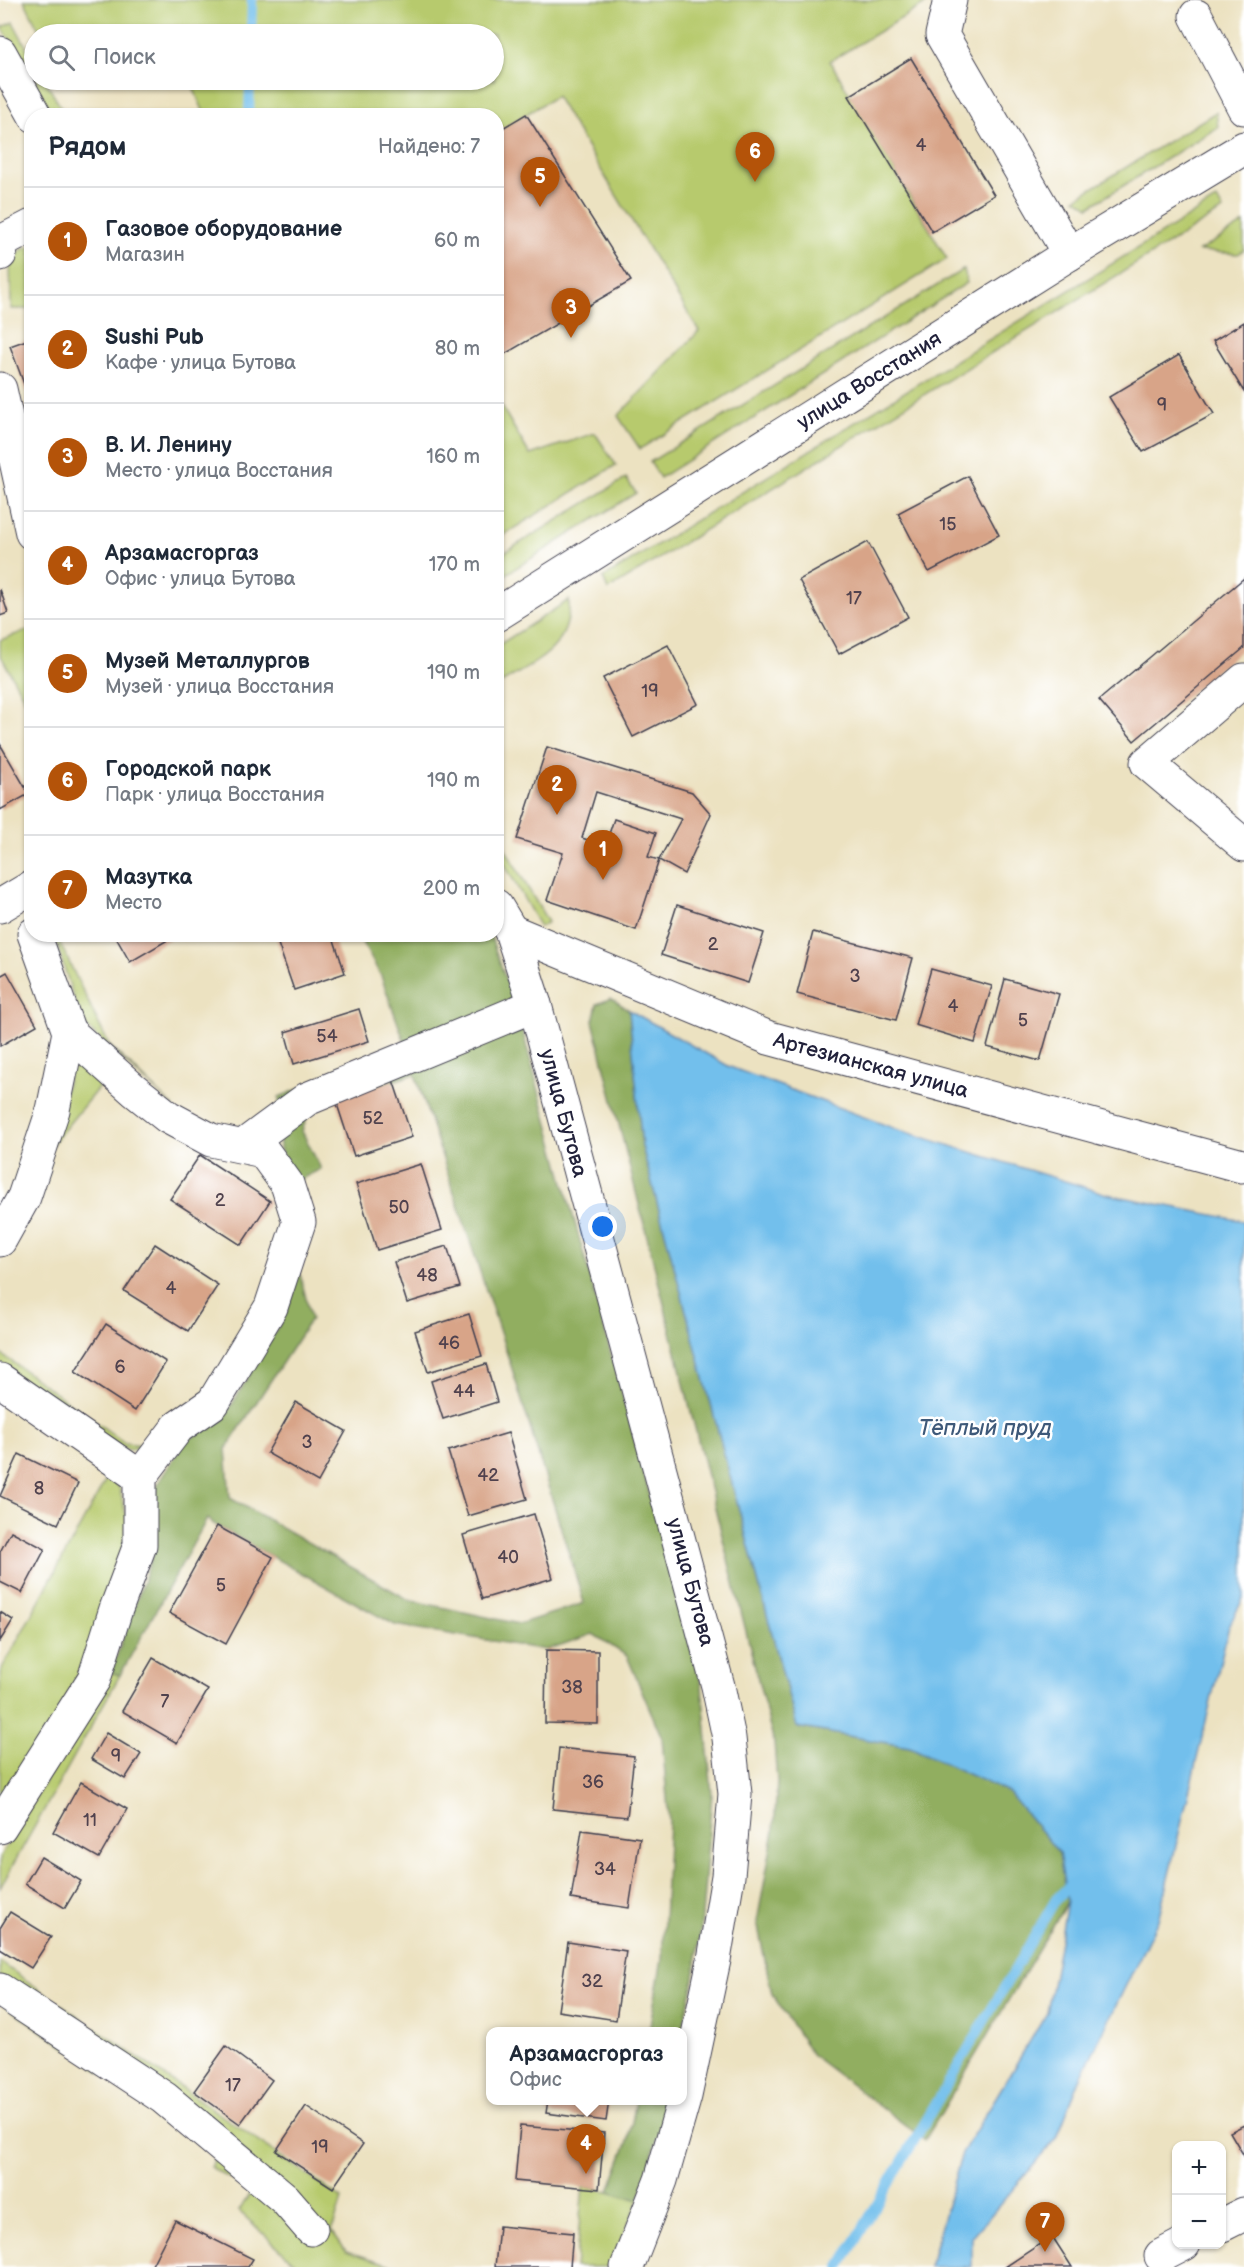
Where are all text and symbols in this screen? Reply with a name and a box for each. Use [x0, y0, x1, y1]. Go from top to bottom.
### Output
search box [24, 24, 504, 90]
icon: search [45, 41, 78, 74]
text: Поиск [93, 44, 156, 71]
text: Рядом [48, 132, 126, 163]
pin: 6 [736, 132, 774, 182]
text: Найдено: 7 [378, 135, 480, 159]
house number: 4 [916, 135, 927, 156]
pin: 5 [520, 158, 560, 207]
text: Газовое оборудование [105, 216, 342, 243]
text: 1 [63, 229, 72, 253]
text: 60 m [434, 229, 480, 253]
text: Магазин [105, 243, 185, 267]
pin: 3 [552, 288, 590, 338]
text: Sushi Pub [105, 324, 204, 351]
street label: улица Восстания [792, 326, 946, 435]
text: 2 [62, 337, 73, 361]
text: 80 m [435, 337, 480, 361]
text: Кафе · улица Бутова [105, 351, 296, 375]
house number: 9 [1157, 395, 1167, 416]
text: В. И. Ленину [105, 432, 232, 459]
text: 3 [62, 445, 73, 469]
text: 160 m [426, 445, 480, 469]
text: Место · улица Восстания [105, 459, 333, 483]
house number: 15 [939, 514, 957, 535]
text: Арзамасгоргаз [105, 540, 259, 567]
text: 4 [62, 553, 73, 577]
text: 170 m [429, 553, 480, 577]
text: Офис · улица Бутова [105, 567, 296, 591]
house number: 17 [846, 588, 862, 609]
text: Музей Металлургов [105, 648, 310, 675]
text: 5 [62, 661, 73, 685]
text: 190 m [427, 661, 480, 685]
text: Музей · улица Восстания [105, 675, 334, 699]
house number: 19 [641, 681, 659, 702]
text: Городской парк [105, 756, 271, 783]
pin: 2 [538, 766, 576, 815]
text: 6 [61, 769, 74, 793]
text: 190 m [427, 769, 480, 793]
text: Парк · улица Восстания [105, 783, 325, 807]
pin: 1 [584, 830, 622, 880]
text: Мазутка [105, 864, 192, 891]
text: 7 [62, 877, 73, 901]
text: 200 m [423, 877, 480, 901]
text: Место [105, 891, 162, 915]
house number: 2 [708, 934, 719, 955]
house number: 3 [849, 966, 861, 987]
house number: 4 [948, 996, 959, 1017]
house number: 5 [1018, 1010, 1028, 1031]
house number: 54 [316, 1026, 338, 1047]
street label: Артезианская улица [770, 1027, 972, 1104]
street label: улица Бутова [534, 1046, 593, 1181]
house number: 52 [363, 1108, 384, 1129]
house number: 2 [215, 1190, 226, 1211]
house number: 50 [389, 1197, 409, 1218]
your location [588, 1212, 617, 1241]
house number: 48 [416, 1265, 438, 1286]
house number: 4 [166, 1278, 177, 1299]
house number: 46 [438, 1333, 460, 1354]
house number: 6 [115, 1357, 126, 1378]
house number: 44 [453, 1381, 475, 1402]
water label: Тёплый пруд [918, 1415, 1052, 1442]
house number: 3 [301, 1432, 313, 1453]
house number: 42 [477, 1465, 499, 1486]
house number: 8 [34, 1478, 44, 1499]
street label: улица Бутова [661, 1515, 720, 1650]
house number: 40 [497, 1547, 519, 1568]
house number: 5 [216, 1575, 226, 1596]
house number: 38 [561, 1677, 583, 1698]
house number: 7 [161, 1691, 170, 1712]
house number: 9 [111, 1746, 121, 1767]
house number: 36 [582, 1772, 604, 1793]
house number: 11 [83, 1810, 97, 1831]
house number: 34 [594, 1859, 616, 1880]
house number: 32 [581, 1971, 603, 1992]
popup [486, 2027, 687, 2105]
text: Арзамасгоргаз [510, 2041, 663, 2068]
text: Офис [510, 2068, 562, 2092]
house number: 17 [225, 2075, 241, 2096]
pin: 4 [566, 2124, 606, 2174]
house number: 19 [311, 2137, 329, 2158]
map controls [1172, 2141, 1226, 2249]
button: + [1172, 2141, 1226, 2195]
button: − [1172, 2195, 1226, 2249]
pin: 7 [1026, 2202, 1064, 2252]

